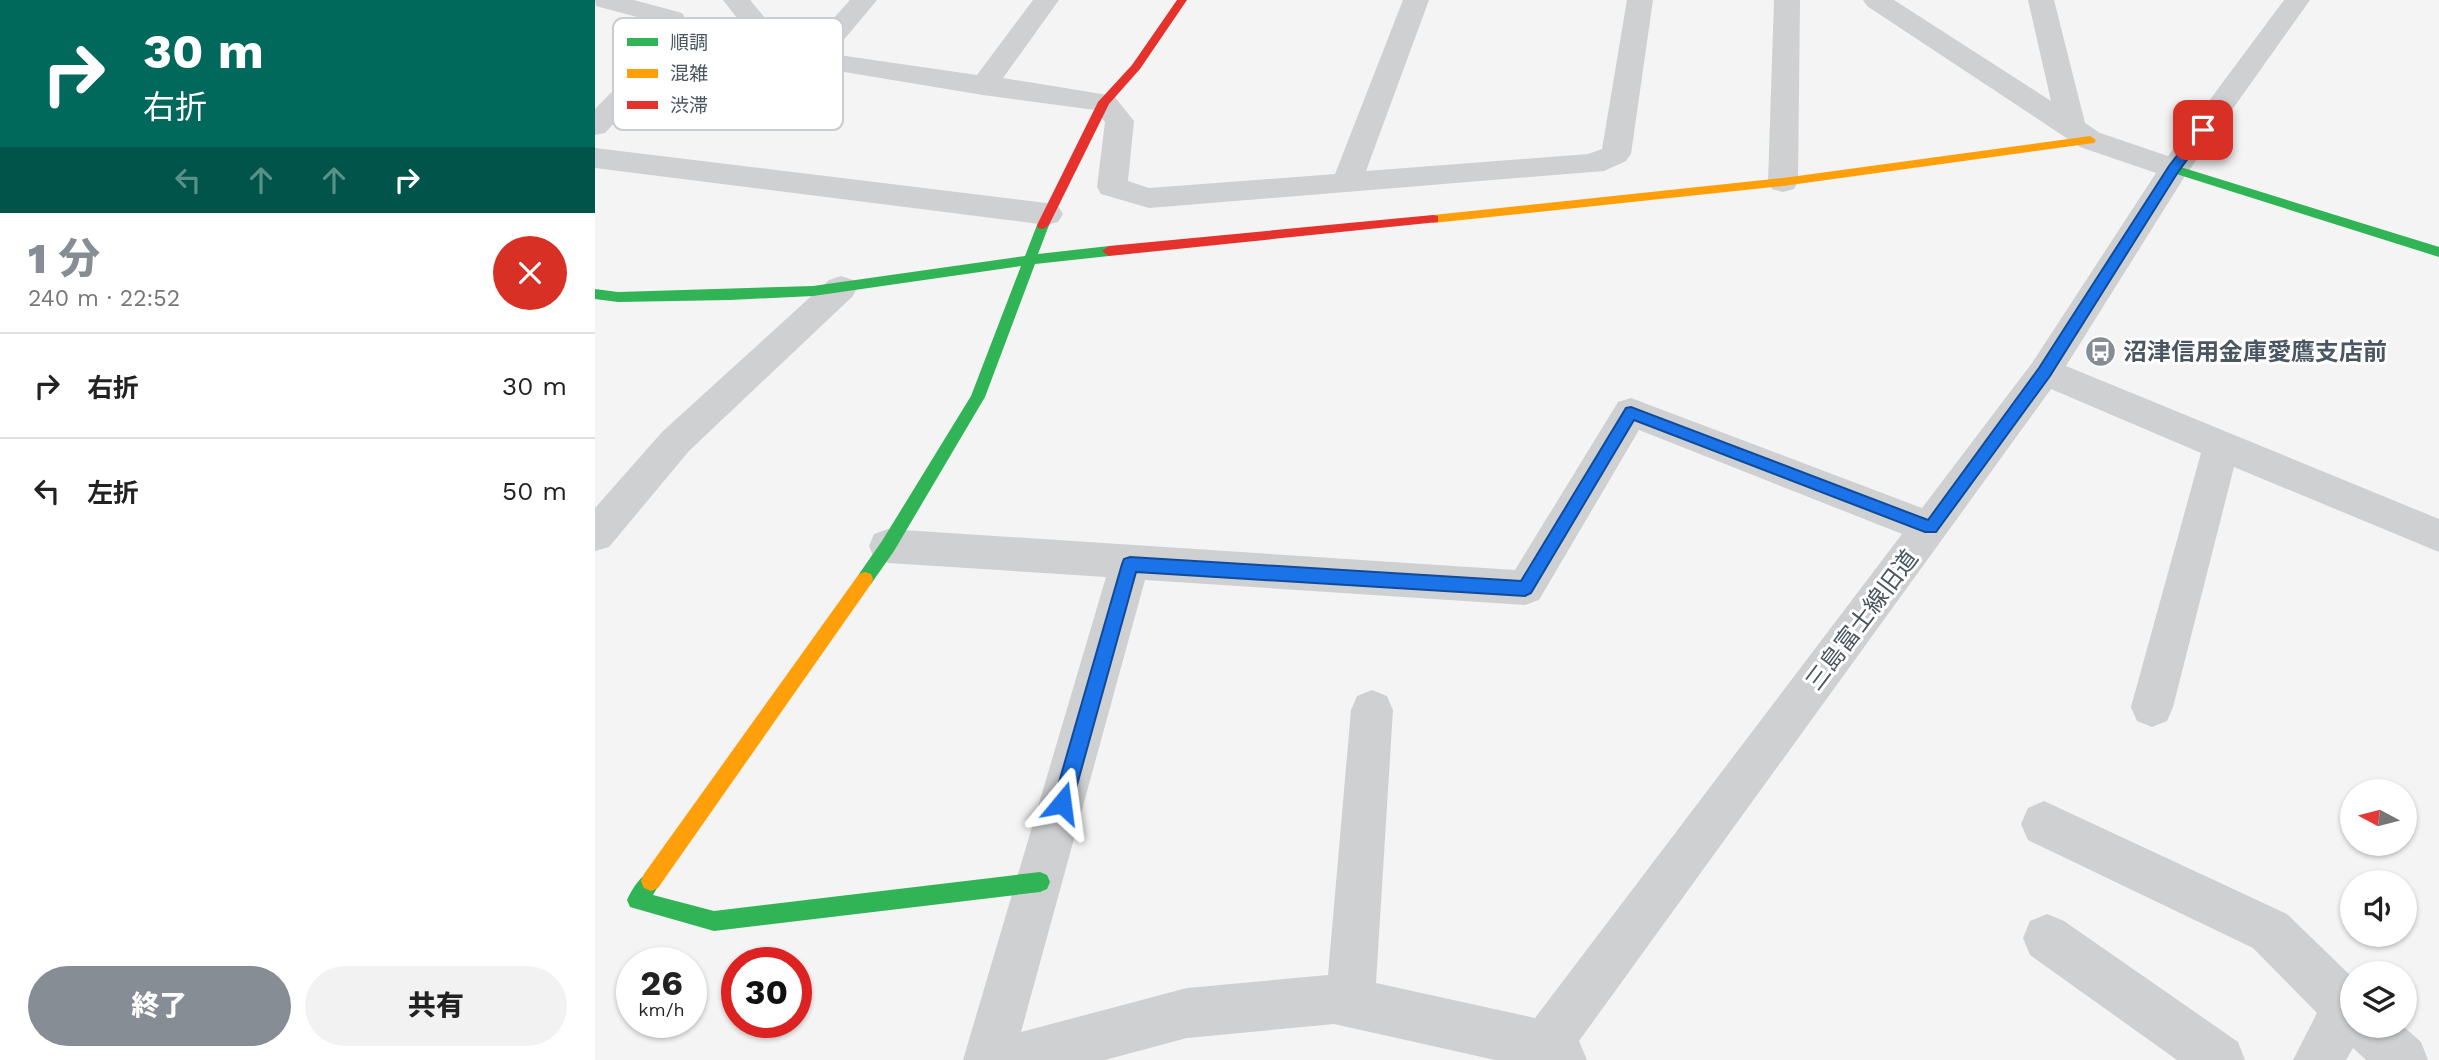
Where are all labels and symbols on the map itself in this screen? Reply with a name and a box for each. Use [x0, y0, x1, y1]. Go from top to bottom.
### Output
legend [613, 18, 843, 130]
text: 順調 [670, 31, 708, 54]
text: 混雑 [670, 62, 708, 85]
text: 渋滞 [670, 94, 708, 117]
pin [2173, 100, 2233, 160]
bus stop icon: 沼津信用金庫愛鷹支店前 [2083, 335, 2117, 369]
place label: 沼津信用金庫愛鷹支店前 [2123, 338, 2387, 366]
street label: 三島富士線旧道 [1800, 544, 1924, 696]
position arrow [1025, 766, 1099, 840]
north arrow [2340, 779, 2417, 856]
speed limit sign: 30 [721, 947, 812, 1038]

